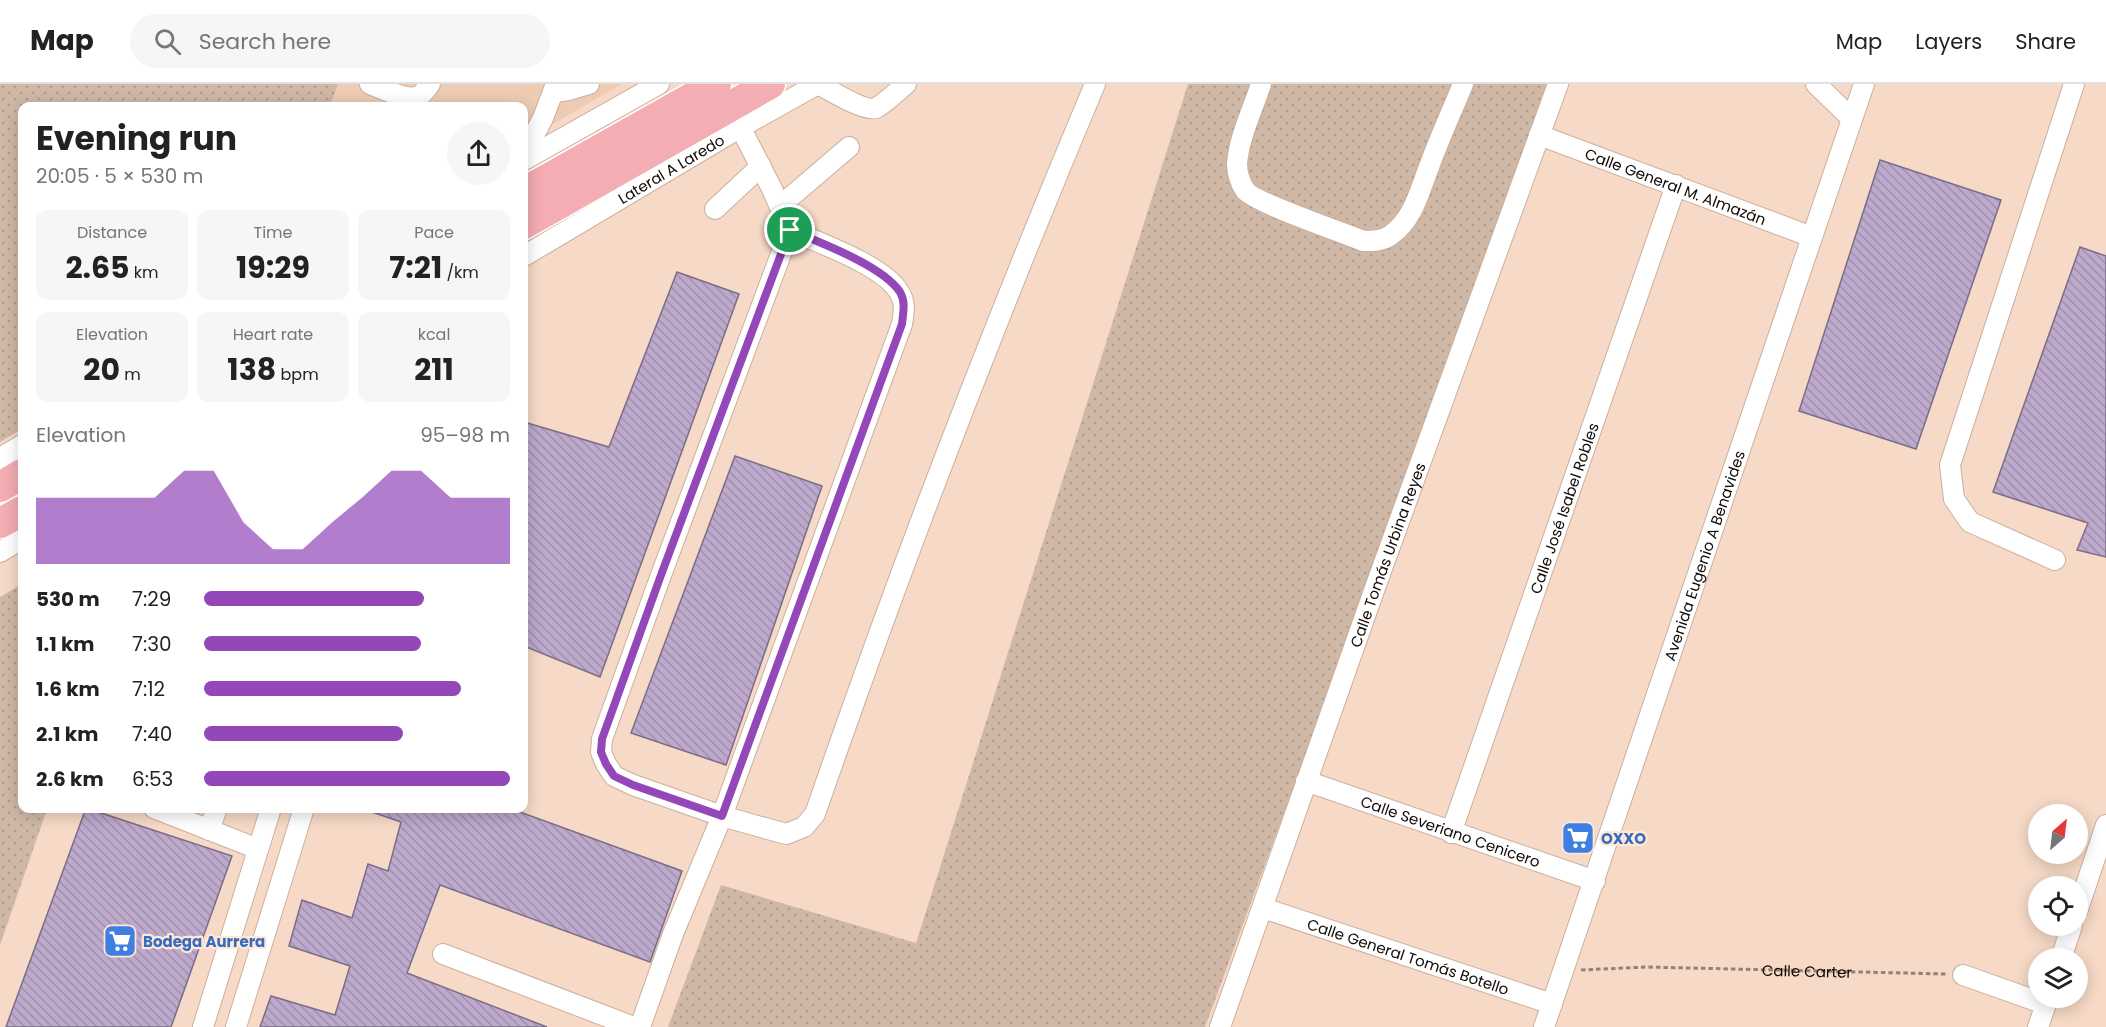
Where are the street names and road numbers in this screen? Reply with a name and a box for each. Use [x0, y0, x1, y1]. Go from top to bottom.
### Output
street label: Lateral A Laredo [614, 129, 728, 208]
street label: Calle General M. Almazán [1582, 143, 1769, 230]
street label: Calle José Isabel Robles [1524, 420, 1603, 596]
street label: Avenida Eugenio A Benavides [1659, 447, 1750, 663]
street label: Calle Tomás Urbina Reyes [1344, 459, 1430, 650]
street label: Calle Severiano Cenicero [1358, 790, 1543, 872]
street label: Calle General Tomás Botello [1304, 913, 1512, 1000]
street label: Calle Carter [1762, 959, 1853, 982]

